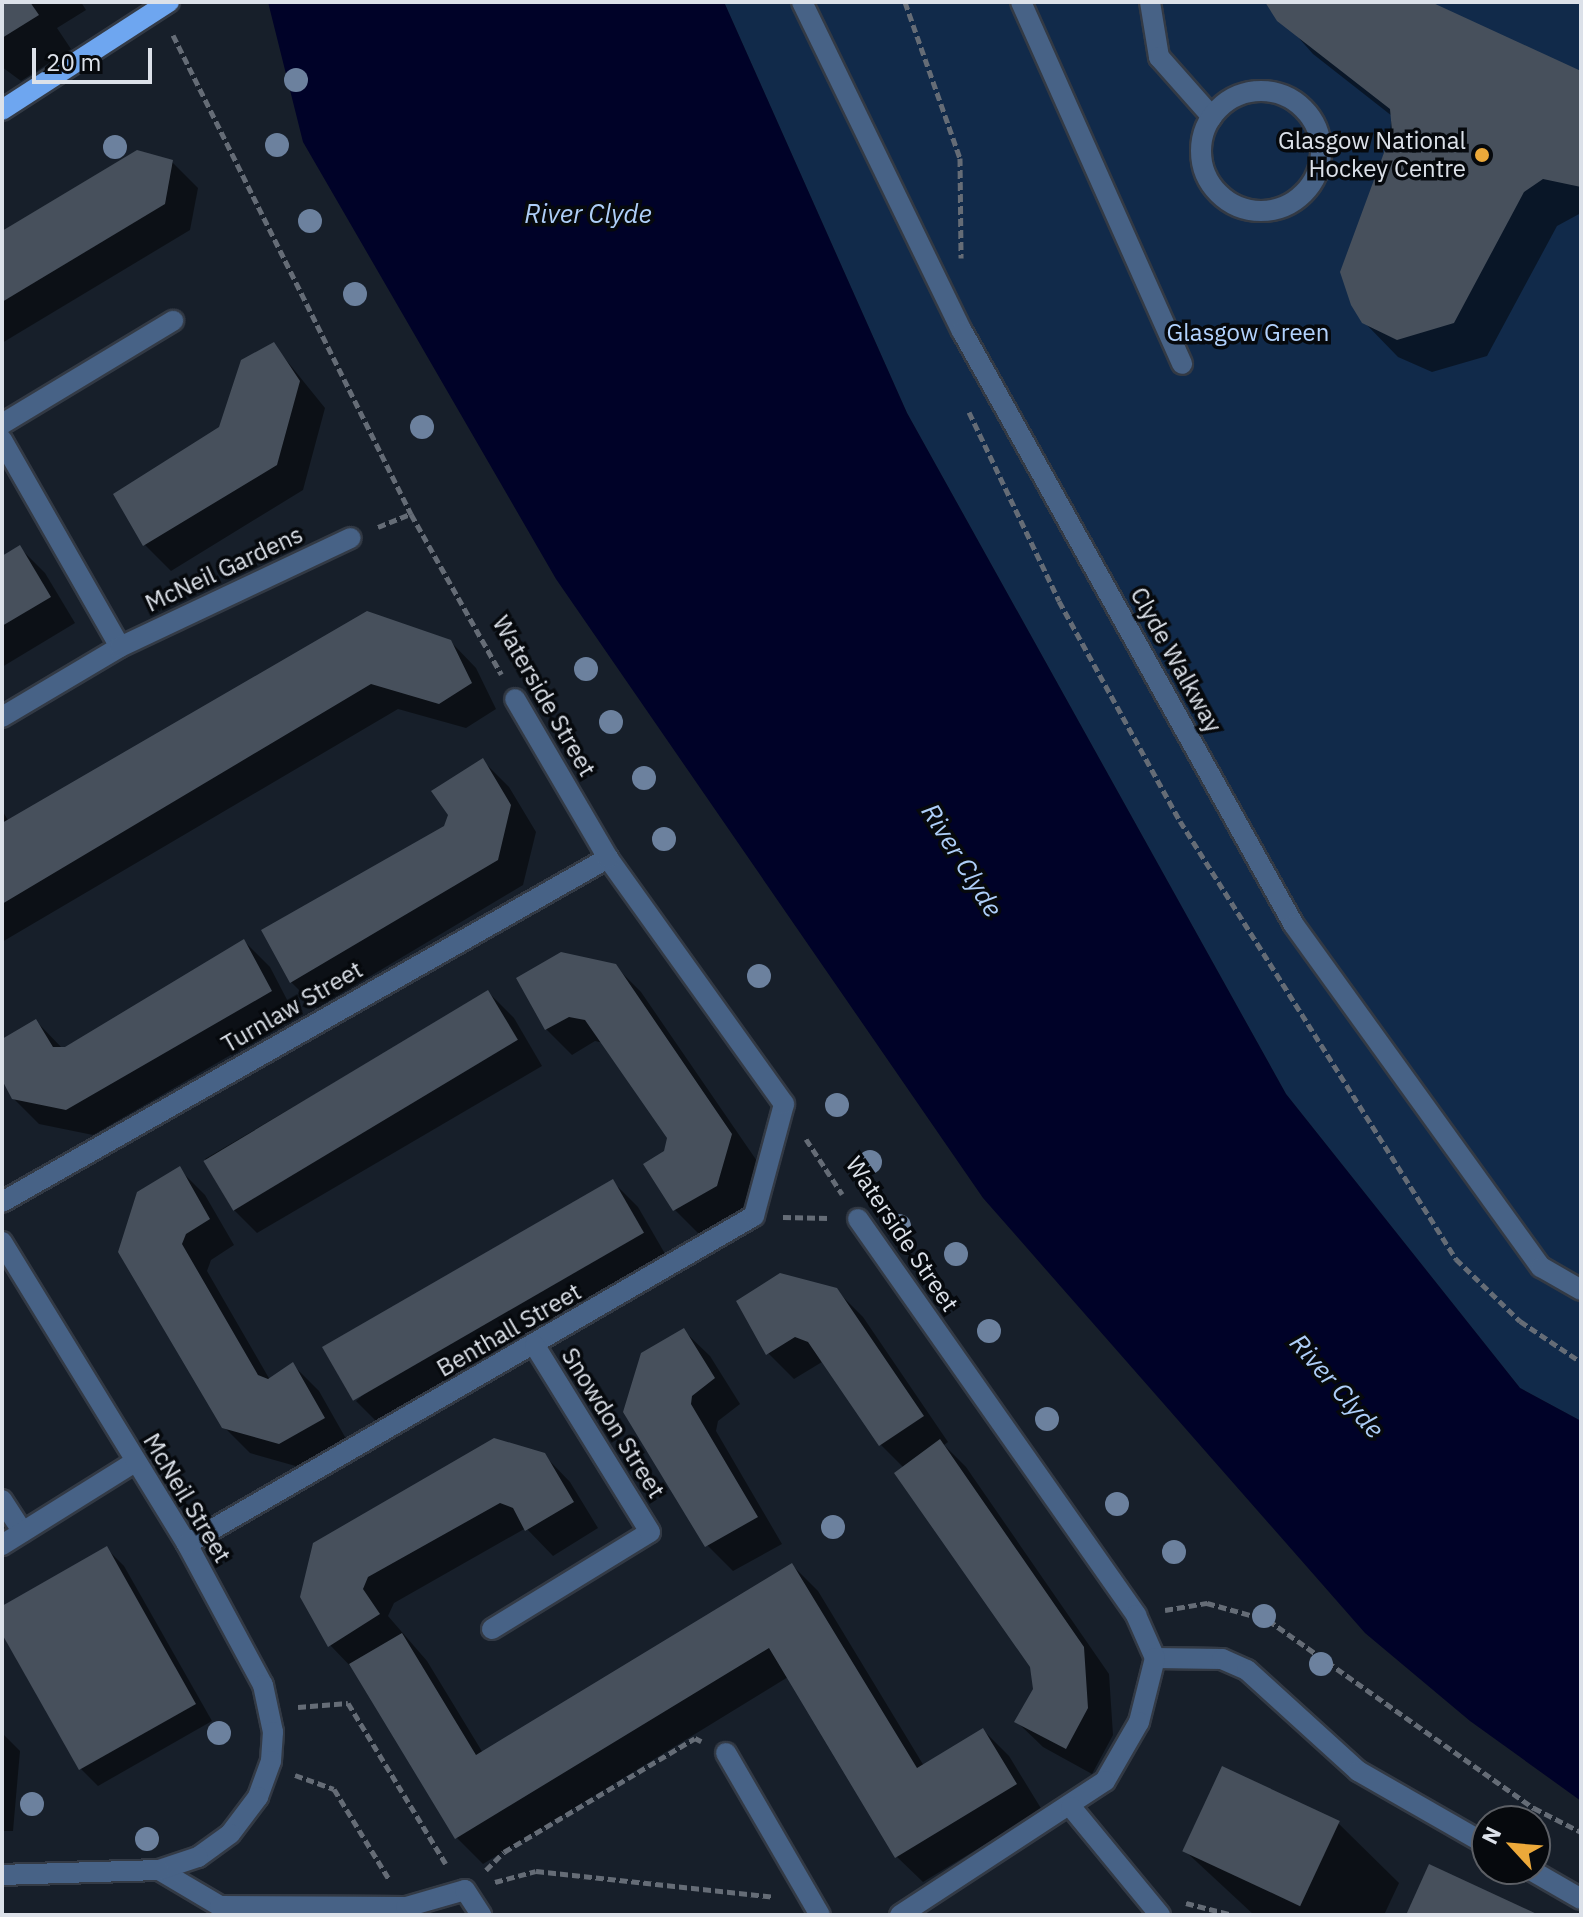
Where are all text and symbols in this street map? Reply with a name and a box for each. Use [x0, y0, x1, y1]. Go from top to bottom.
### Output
scale bar [36, 32, 156, 82]
text: 20 m [46, 46, 101, 78]
place label: Glasgow National Hockey Centre [1278, 127, 1466, 183]
marker: Glasgow National Hockey Centre [1473, 146, 1491, 164]
water label: River Clyde [524, 198, 652, 230]
park label: Glasgow Green [1167, 319, 1329, 347]
street label: McNeil Gardens [141, 520, 307, 618]
street label: Clyde Walkway [1124, 582, 1228, 738]
street label: Waterside Street [486, 611, 602, 781]
water label: River Clyde [915, 798, 1009, 922]
street label: Turnlaw Street [216, 955, 368, 1059]
street label: Waterside Street [840, 1151, 964, 1317]
street label: Benthall Street [432, 1277, 586, 1383]
water label: River Clyde [1283, 1328, 1391, 1444]
street label: Snowdon Street [555, 1343, 671, 1503]
street label: McNeil Street [137, 1428, 237, 1568]
north arrow [1471, 1805, 1551, 1885]
text: N [1474, 1822, 1507, 1849]

